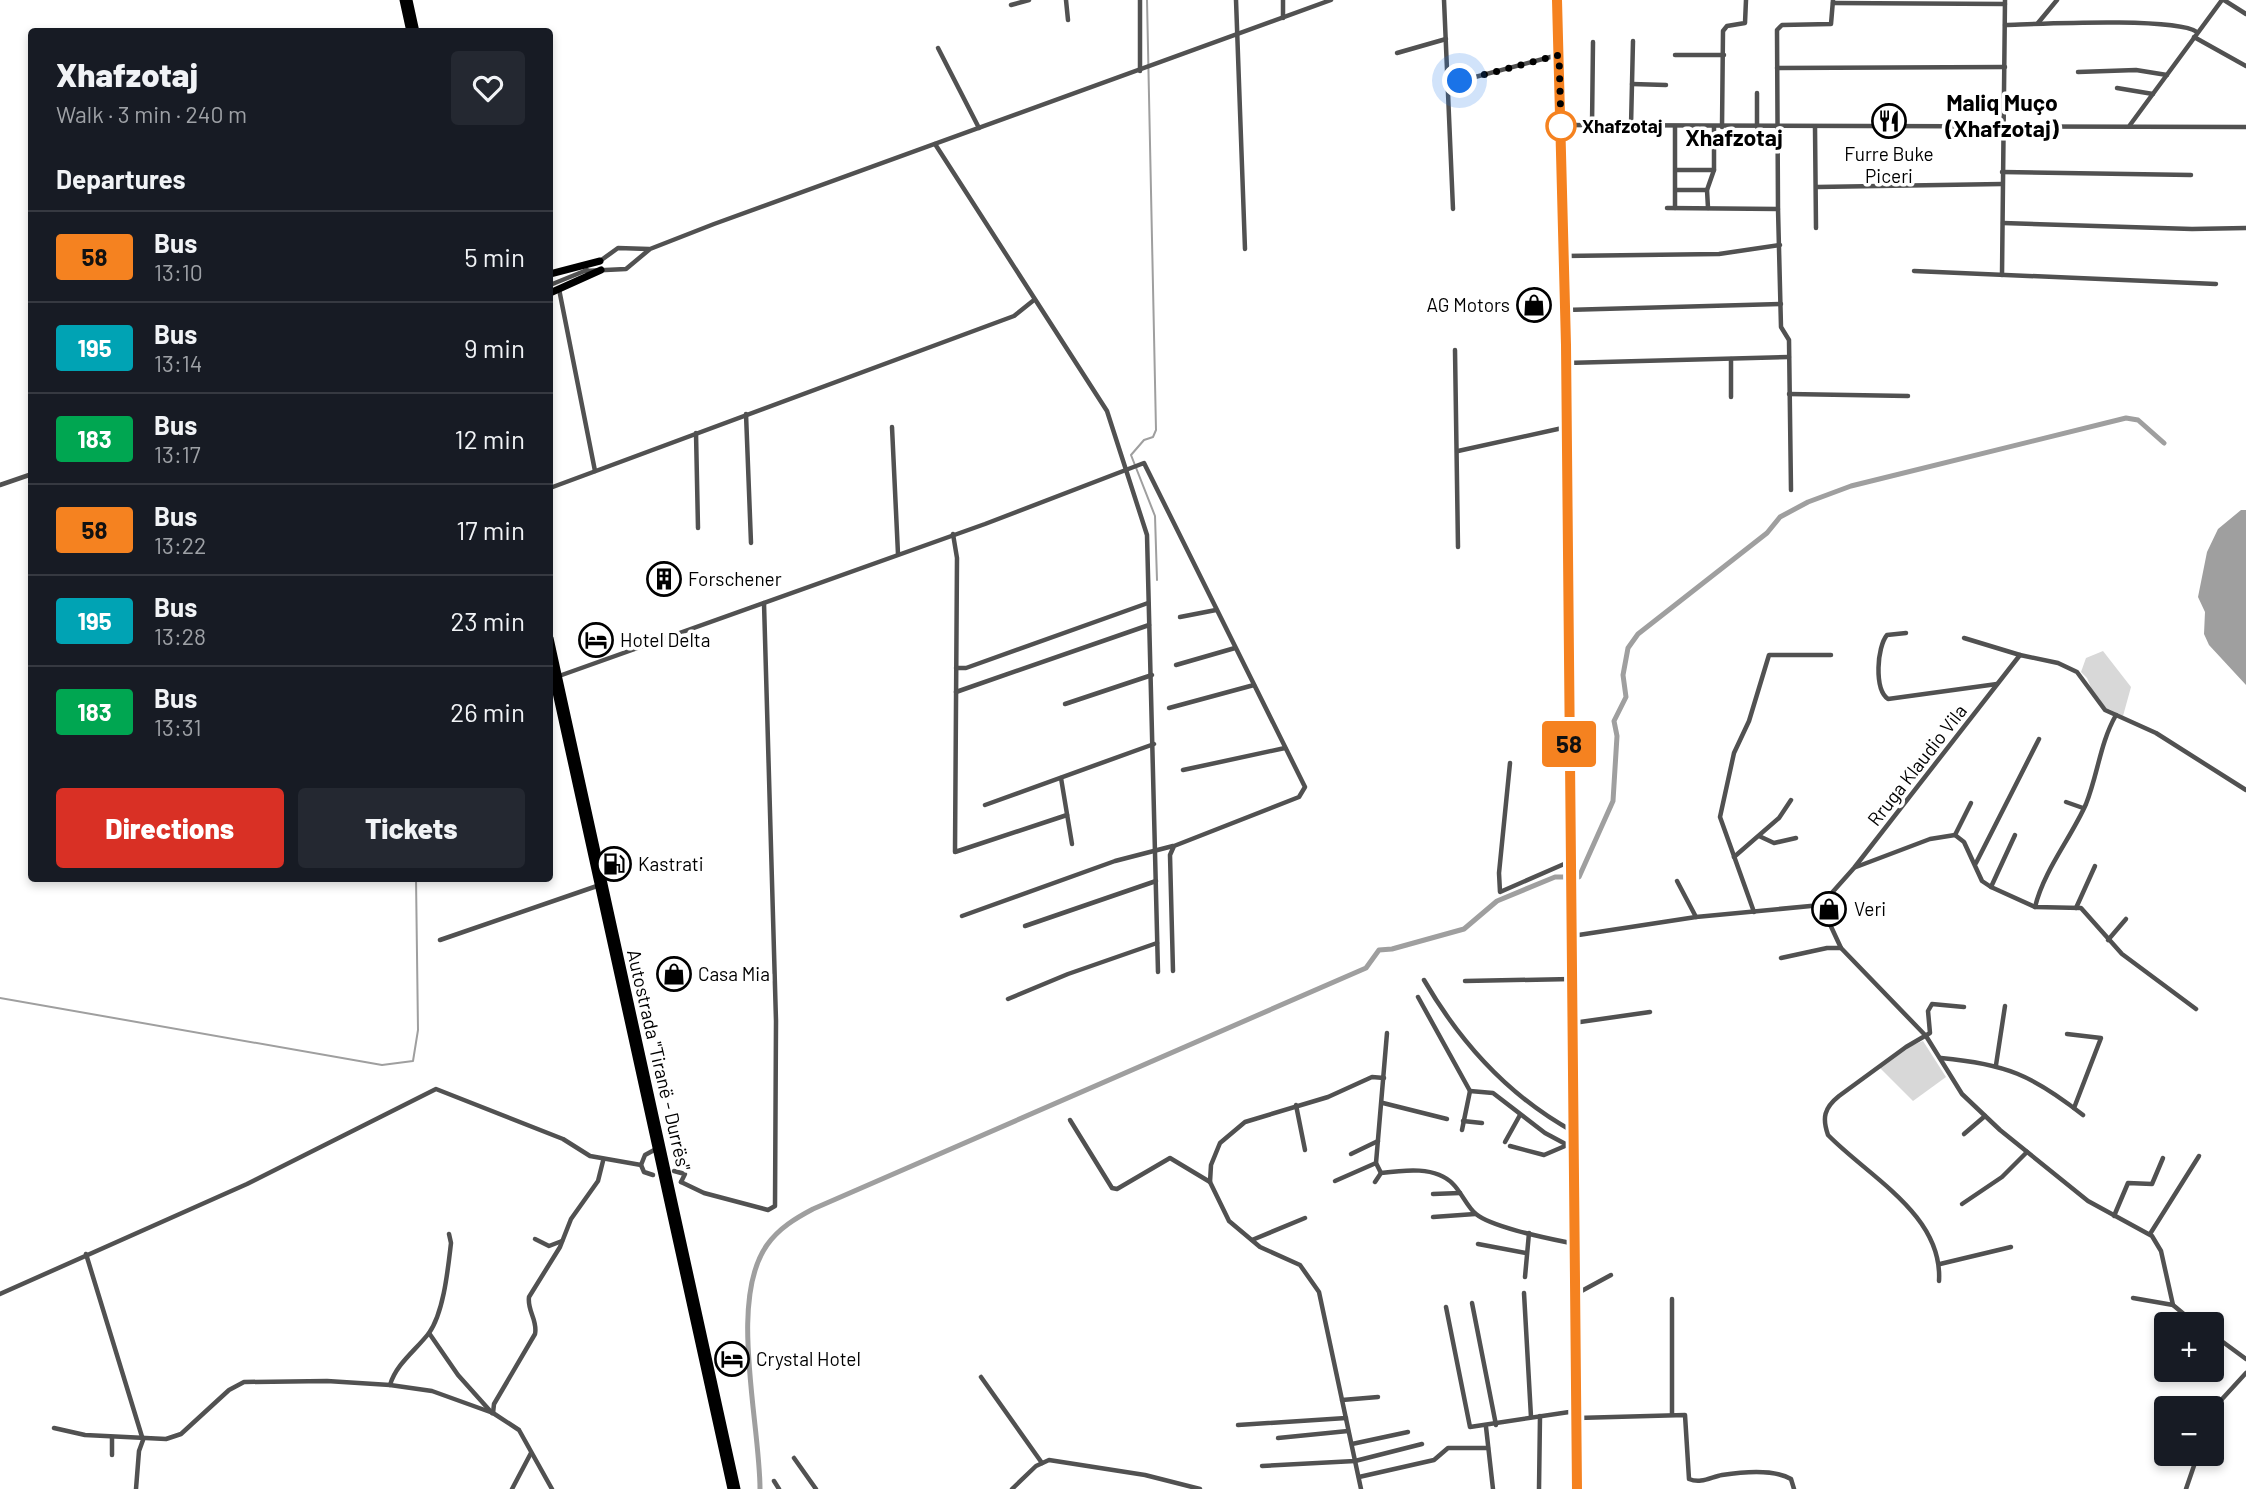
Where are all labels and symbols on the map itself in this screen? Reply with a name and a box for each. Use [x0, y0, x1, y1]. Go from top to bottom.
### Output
your location [1442, 63, 1477, 98]
district label: Maliq Muço (Xhafzotaj) [1944, 88, 2059, 142]
restaurant icon: Furre Buke Piceri [1870, 102, 1908, 140]
marker: Xhafzotaj [1546, 111, 1576, 141]
place label: Xhafzotaj [1582, 114, 1663, 137]
district label: Xhafzotaj [1685, 123, 1783, 151]
place label: Furre Buke Piceri [1844, 142, 1934, 187]
shop icon: AG Motors [1515, 286, 1553, 324]
place label: AG Motors [1426, 293, 1510, 316]
building icon: Forschener [645, 560, 683, 598]
place label: Forschener [688, 567, 782, 590]
hotel icon: Hotel Delta [577, 621, 615, 659]
place label: Hotel Delta [620, 628, 710, 651]
street label: Rruga Klaudio Vila [1862, 699, 1971, 830]
line badge: 58 [1538, 721, 1600, 767]
fuel station icon: Kastrati [595, 845, 633, 883]
place label: Kastrati [638, 852, 704, 875]
shop icon: Veri [1810, 890, 1848, 928]
place label: Veri [1854, 897, 1886, 920]
street label: Autostrada "Tiranë - Durrës" [623, 947, 696, 1173]
shop icon: Casa Mia [655, 955, 693, 993]
place label: Casa Mia [698, 962, 770, 985]
hotel icon: Crystal Hotel [713, 1340, 751, 1378]
place label: Crystal Hotel [756, 1347, 861, 1370]

